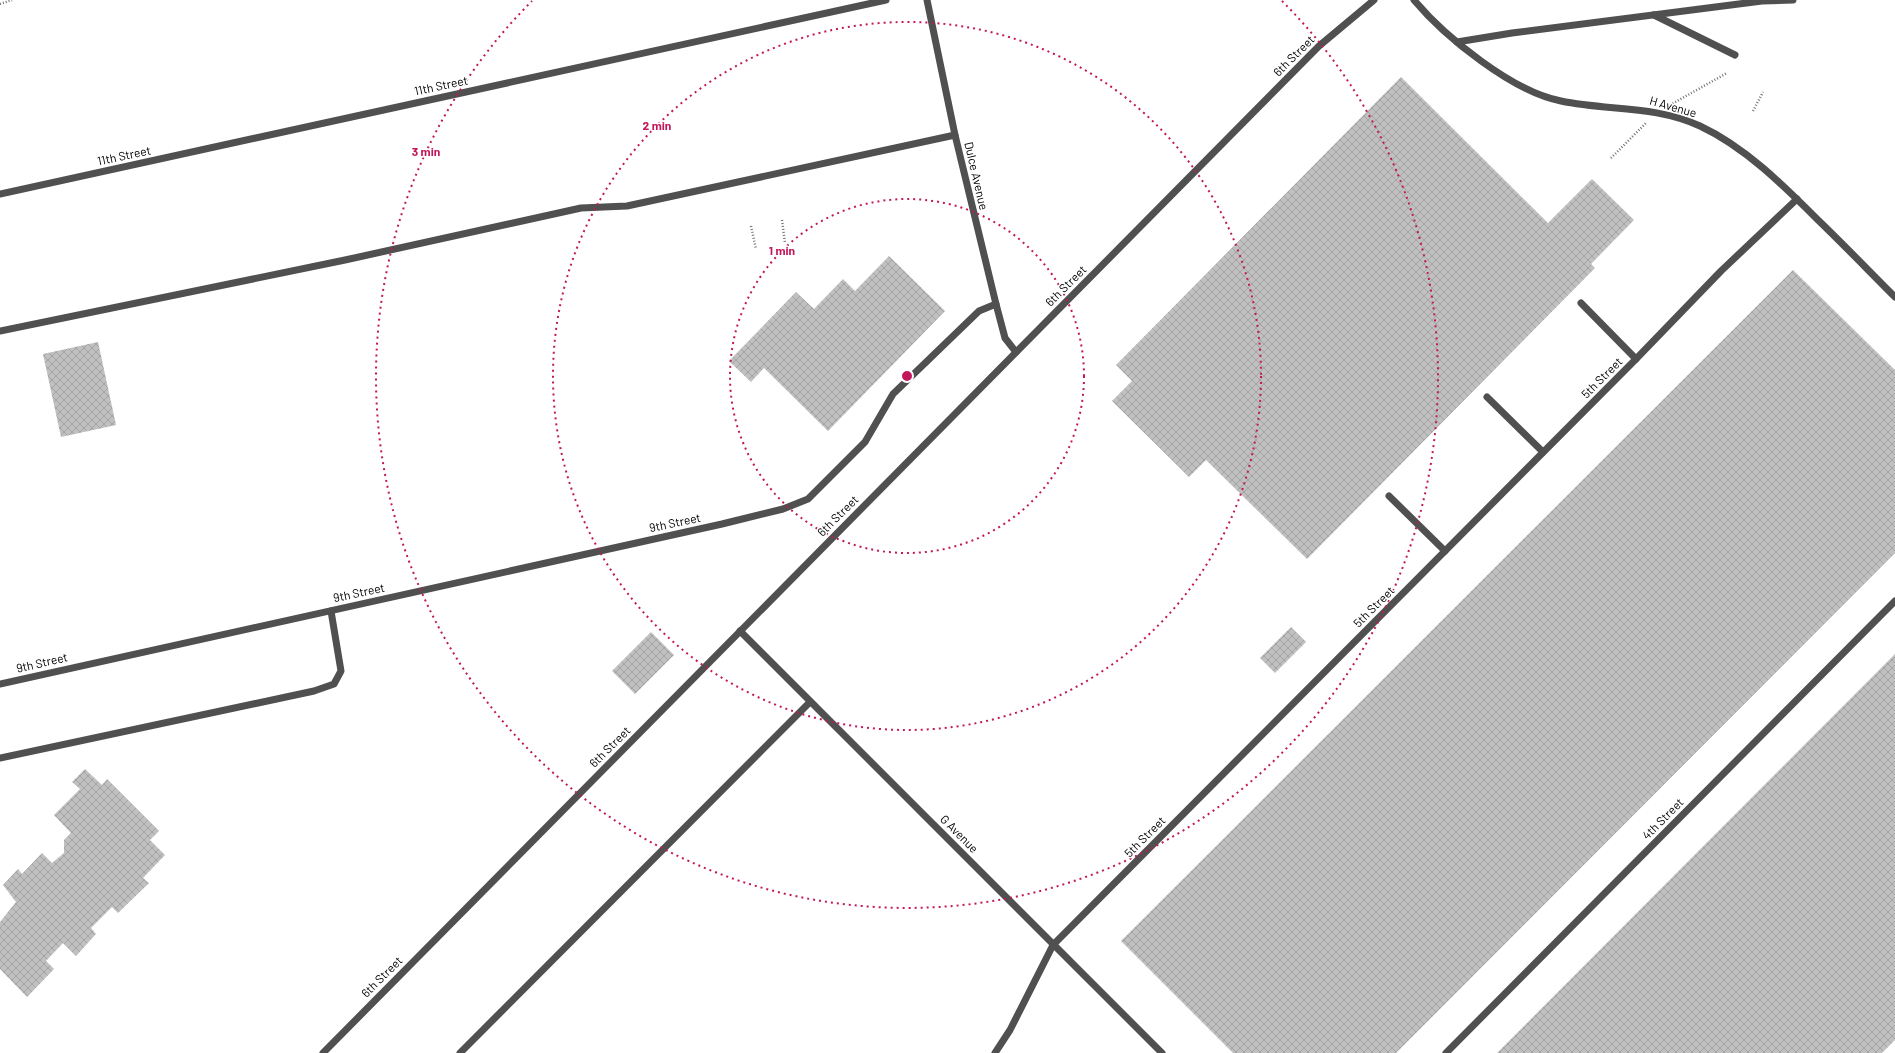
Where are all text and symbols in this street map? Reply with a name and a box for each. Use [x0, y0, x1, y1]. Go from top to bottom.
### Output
street label: 6th Street [1270, 32, 1317, 79]
street label: 11th Street [413, 73, 469, 98]
street label: H Avenue [1648, 93, 1698, 119]
text: 2 min [643, 118, 671, 132]
street label: Dulce Avenue [962, 140, 992, 211]
street label: 11th Street [96, 143, 152, 168]
text: 3 min [412, 144, 440, 158]
text: 1 min [769, 243, 795, 257]
street label: 6th Street [1042, 262, 1089, 309]
street label: 5th Street [1578, 354, 1625, 401]
centre of rings [900, 369, 914, 383]
street label: 6th Street [814, 492, 861, 539]
street label: 9th Street [648, 510, 702, 534]
street label: 9th Street [332, 580, 386, 604]
street label: 5th Street [1350, 583, 1397, 630]
street label: 9th Street [15, 649, 69, 675]
street label: 6th Street [586, 723, 633, 770]
street label: 4th Street [1639, 795, 1686, 842]
street label: G Avenue [938, 811, 982, 855]
street label: 5th Street [1121, 813, 1168, 860]
street label: 6th Street [358, 953, 405, 1000]

